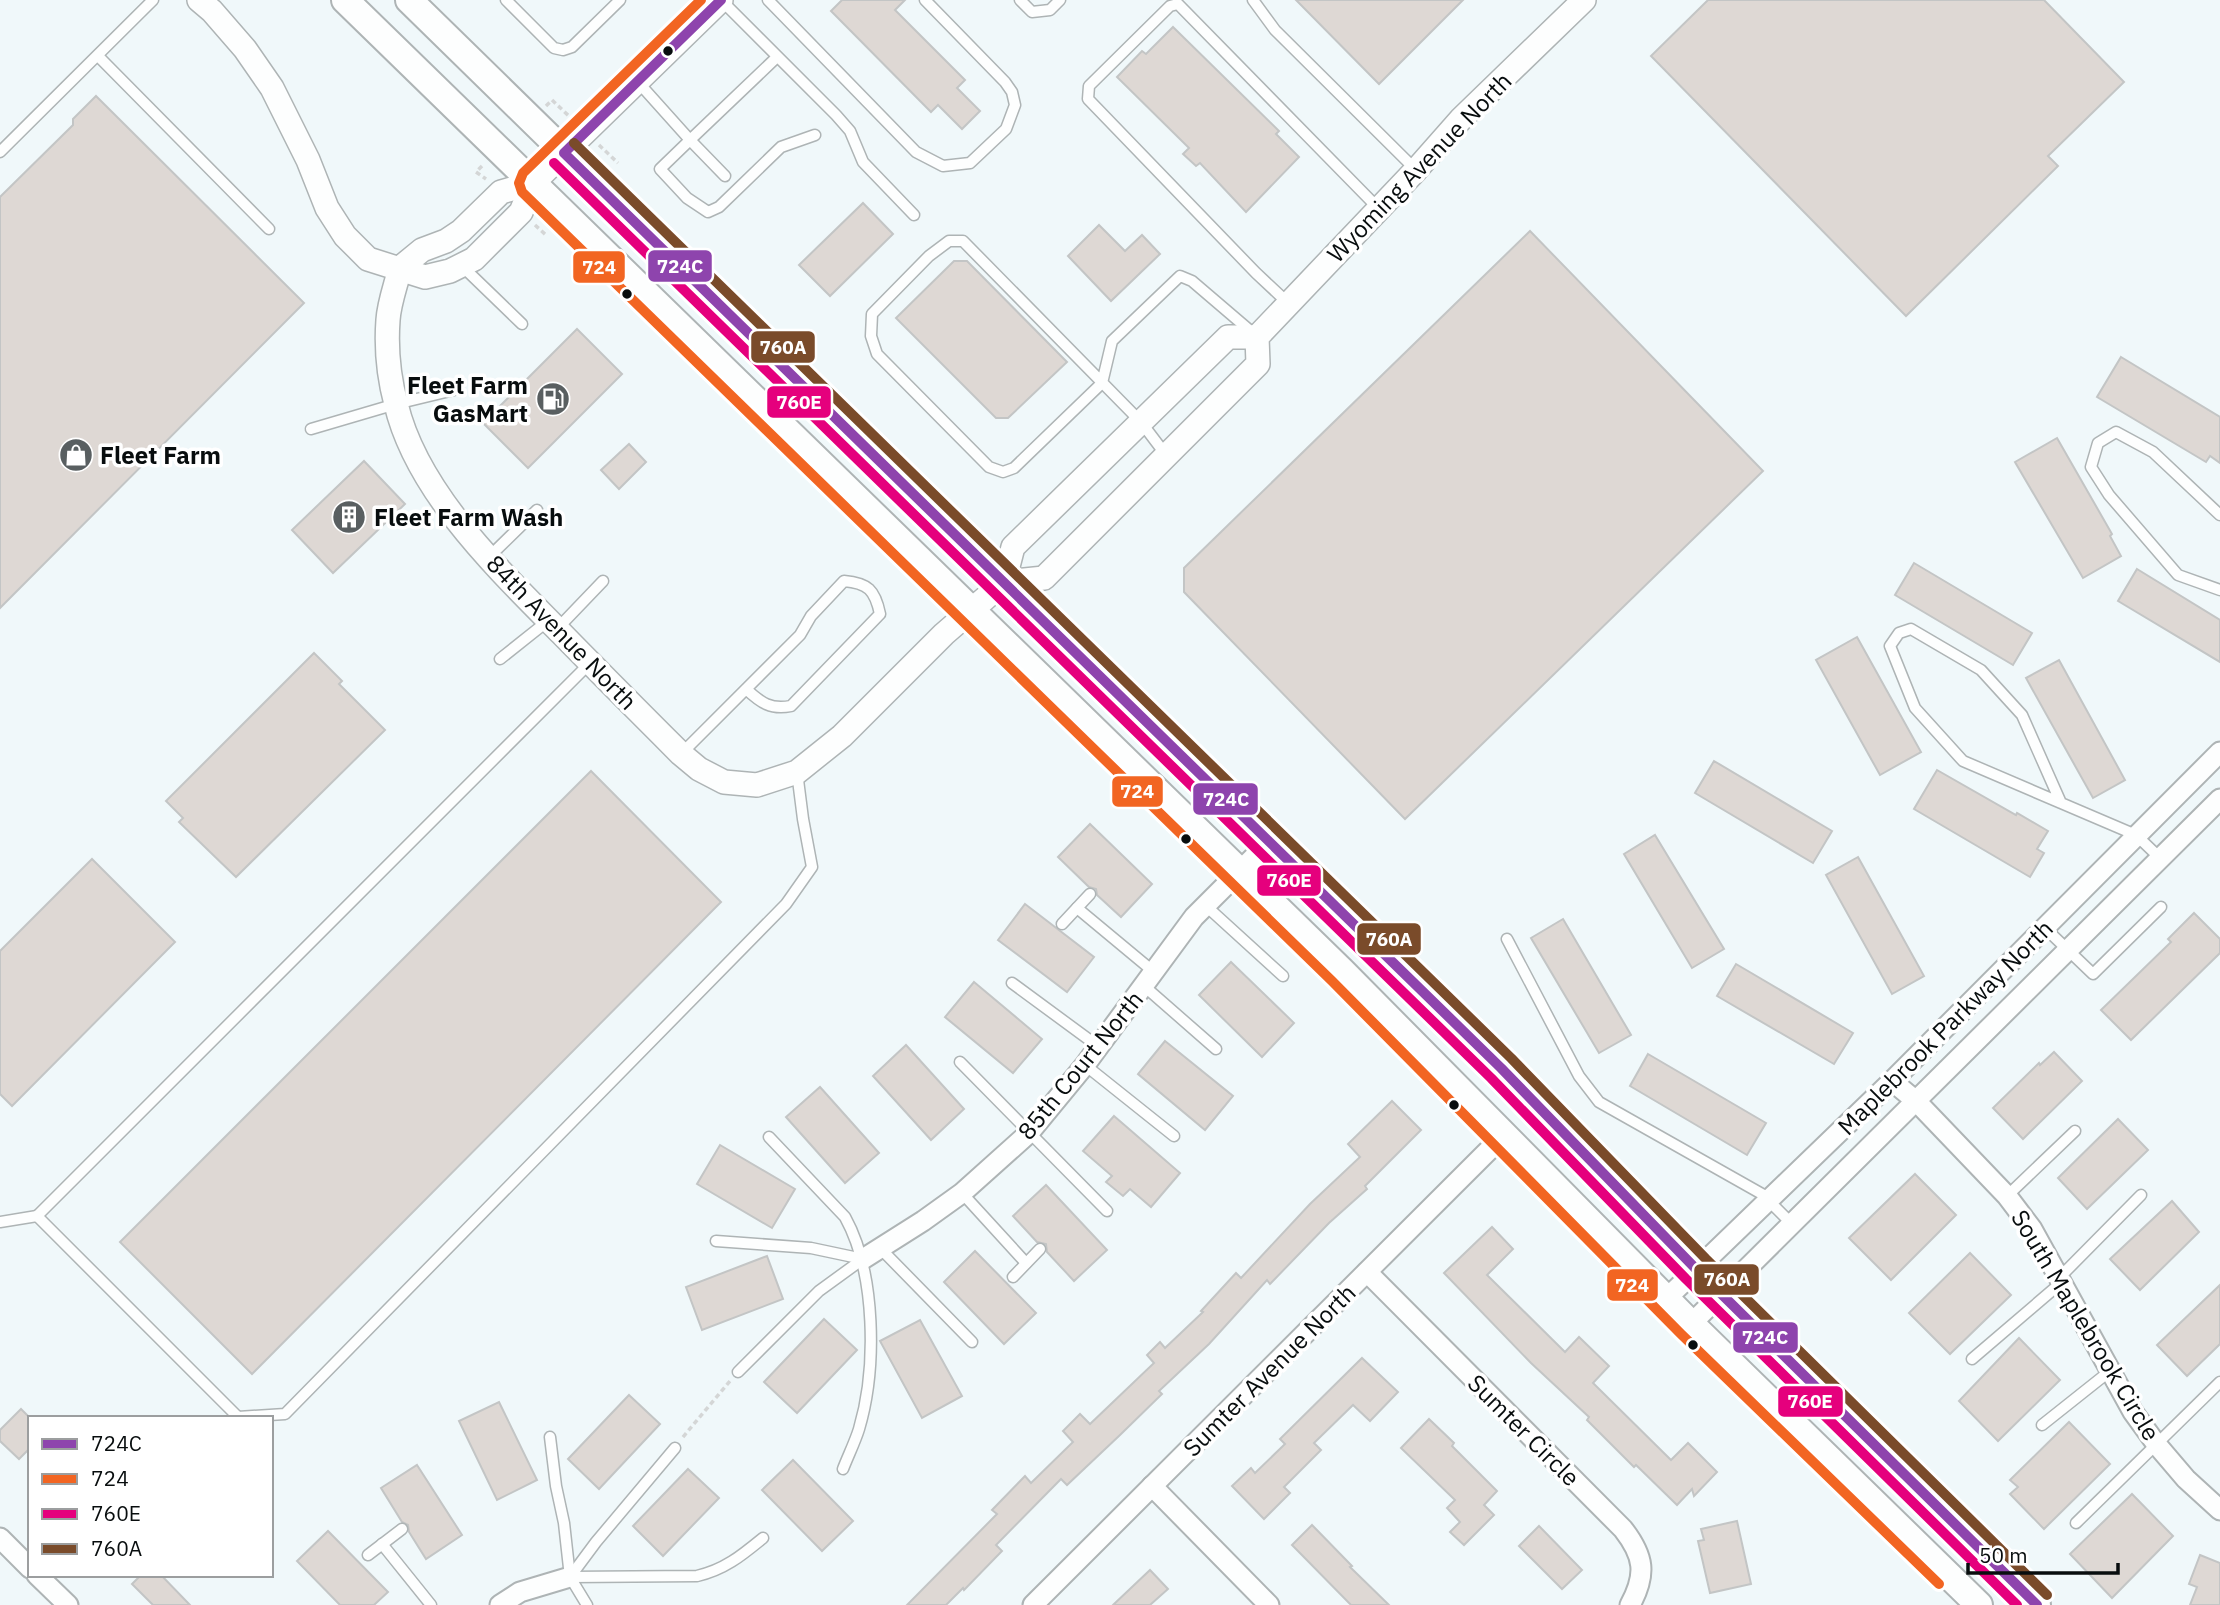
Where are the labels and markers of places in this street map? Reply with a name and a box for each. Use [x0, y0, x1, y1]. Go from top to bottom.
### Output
unlabelled marker [661, 44, 675, 58]
unlabelled marker [620, 287, 634, 301]
place label: Fleet Farm GasMart [407, 369, 528, 429]
fuel station icon: Fleet Farm GasMart [534, 380, 572, 418]
shop icon: Fleet Farm [57, 436, 95, 474]
place label: Fleet Farm [100, 439, 221, 471]
building icon: Fleet Farm Wash [330, 498, 368, 536]
place label: Fleet Farm Wash [374, 501, 563, 533]
unlabelled marker [1179, 832, 1193, 846]
unlabelled marker [1447, 1098, 1461, 1112]
unlabelled marker [1686, 1338, 1700, 1352]

